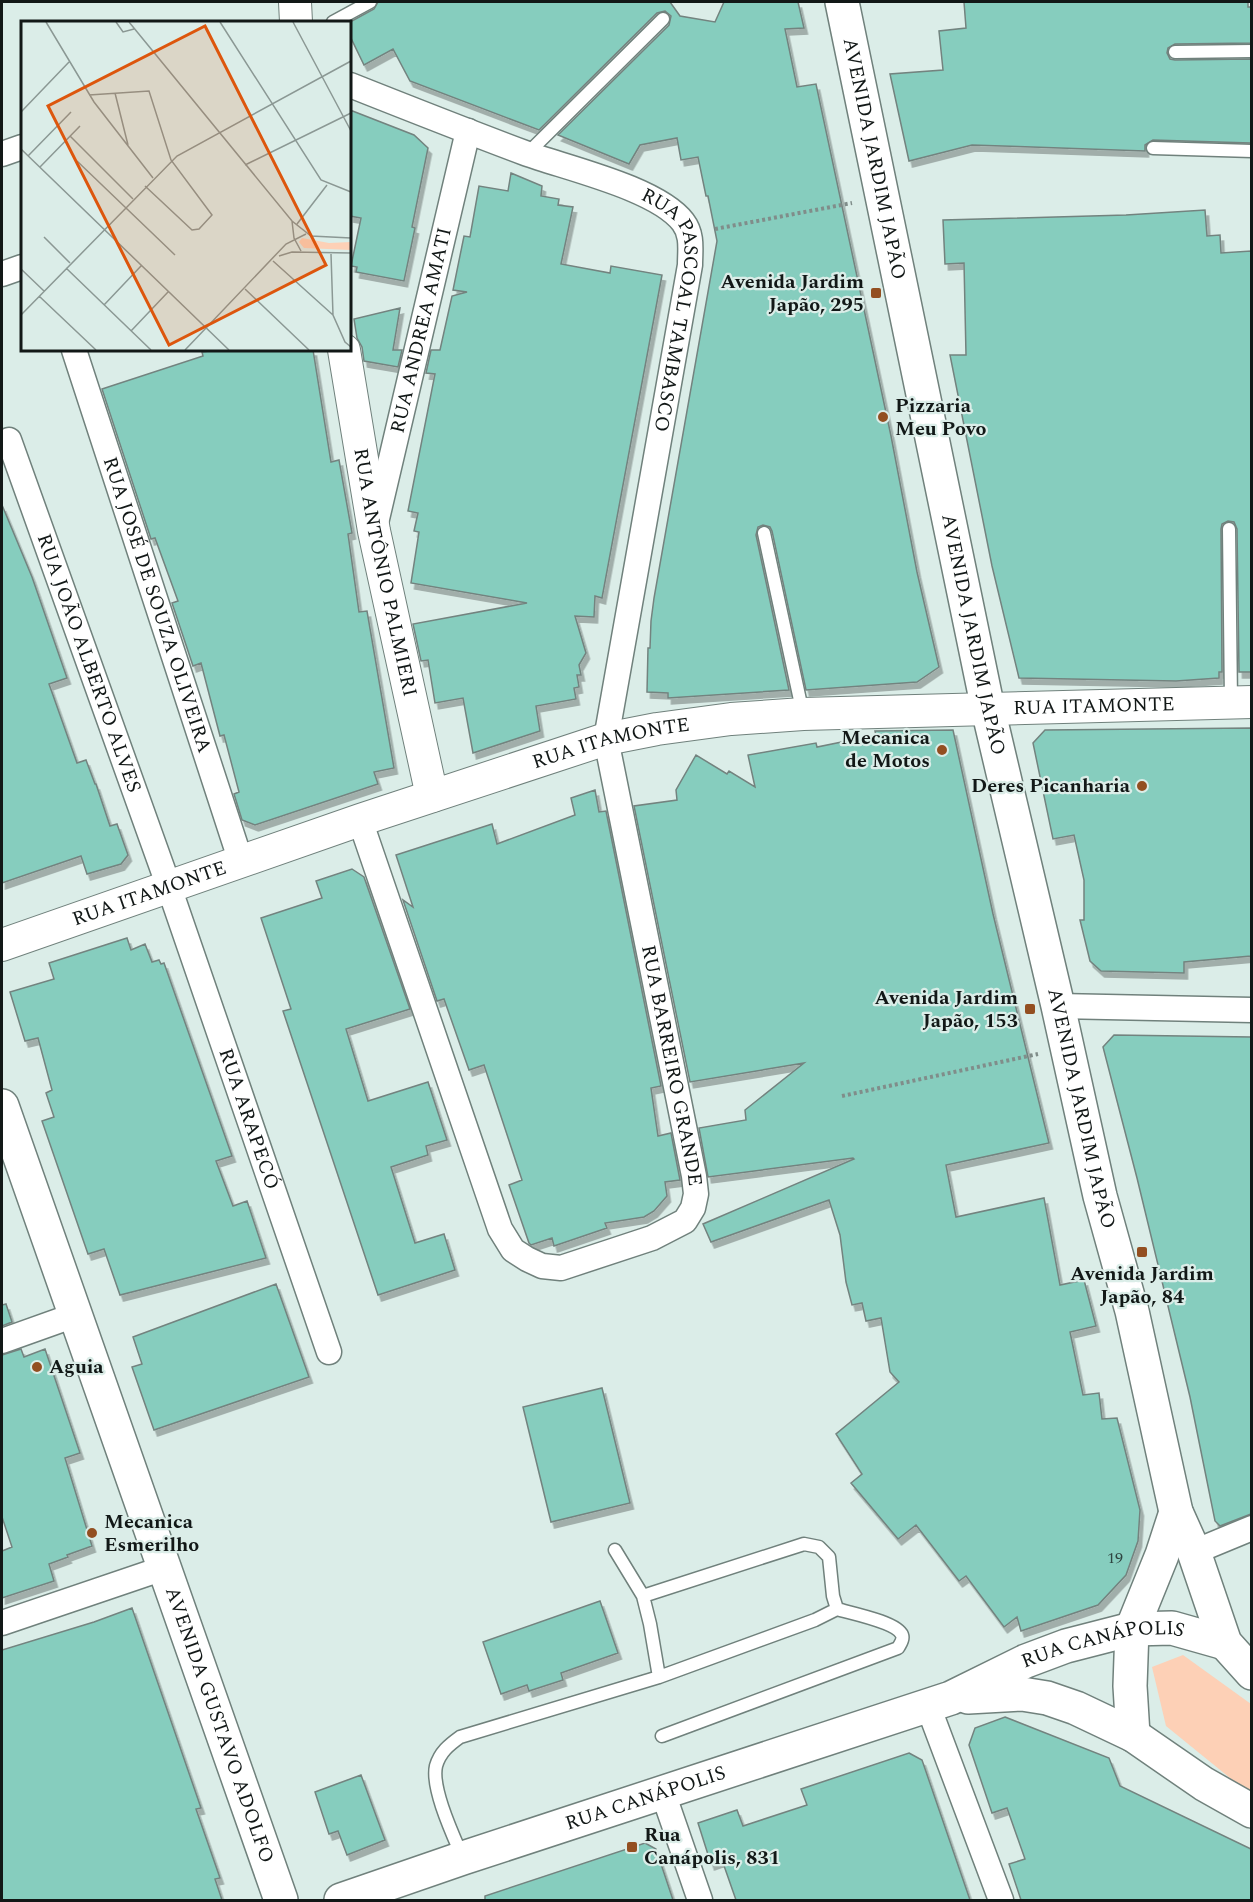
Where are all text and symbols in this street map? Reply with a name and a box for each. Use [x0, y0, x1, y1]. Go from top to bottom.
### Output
inset map [21, 21, 351, 351]
street label: AVENIDA JARDIM JAPÃO [835, 35, 914, 282]
street label: RUA PASCOAL TAMBASCO [636, 180, 706, 434]
street label: RUA ANDREA AMATI [383, 224, 460, 436]
place label: Avenida Jardim Japão, 295 [721, 267, 864, 320]
marker: Avenida Jardim Japão, 295 [869, 286, 883, 300]
place label: Pizzaria Meu Povo [895, 391, 986, 444]
marker: Pizzaria Meu Povo [876, 410, 890, 424]
street label: RUA ANTÔNIO PALMIERI [345, 445, 425, 700]
street label: RUA JOSÉ DE SOUZA OLIVEIRA [95, 453, 219, 757]
street label: AVENIDA JARDIM JAPÃO [933, 511, 1013, 758]
street label: RUA JOÃO ALBERTO ALVES [29, 529, 149, 797]
street label: RUA ITAMONTE [1013, 689, 1175, 723]
street label: RUA ITAMONTE [528, 710, 691, 777]
place label: Mecanica de Motos [841, 723, 931, 776]
marker: Mecanica de Motos [935, 743, 949, 757]
place label: Deres Picanharia [971, 771, 1131, 801]
marker: Deres Picanharia [1135, 779, 1149, 793]
street label: RUA ITAMONTE [68, 853, 231, 934]
street label: RUA BARREIRO GRANDE [633, 942, 710, 1188]
place label: Avenida Jardim Japão, 153 [875, 983, 1018, 1036]
street label: AVENIDA JARDIM JAPÃO [1039, 985, 1123, 1232]
marker: Avenida Jardim Japão, 153 [1023, 1002, 1037, 1016]
street label: RUA ARAPECÓ [211, 1044, 287, 1194]
marker: Avenida Jardim Japão, 84 [1135, 1245, 1149, 1259]
place label: Avenida Jardim Japão, 84 [1070, 1259, 1214, 1312]
place label: Aguia [49, 1352, 104, 1382]
marker: Aguia [30, 1360, 44, 1374]
place label: Mecanica Esmerilho [104, 1507, 199, 1560]
marker: Mecanica Esmerilho [85, 1526, 99, 1540]
house number: 19 [1107, 1546, 1123, 1570]
street label: AVENIDA GUSTAVO ADOLFO [157, 1583, 282, 1867]
street label: RUA CANÁPOLIS [1017, 1613, 1188, 1676]
street label: RUA CANÁPOLIS [561, 1758, 730, 1839]
place label: Rua Canápolis, 831 [644, 1820, 780, 1873]
marker: Rua Canápolis, 831 [625, 1840, 639, 1854]

